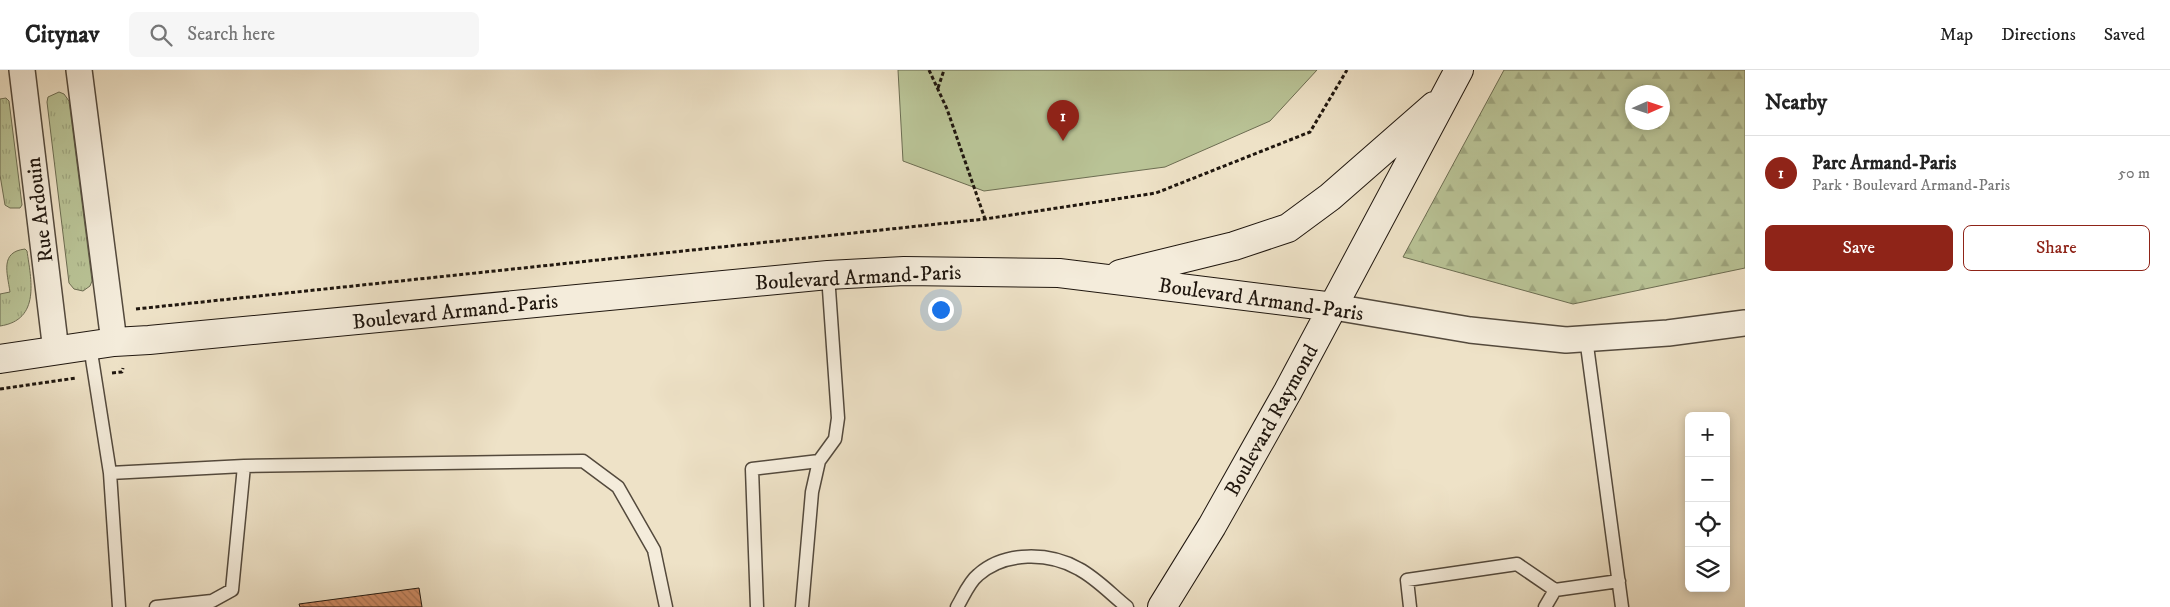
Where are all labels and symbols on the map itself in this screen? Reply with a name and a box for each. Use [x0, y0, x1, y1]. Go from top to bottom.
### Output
north arrow [1625, 85, 1670, 130]
pin: 1 [1047, 100, 1079, 141]
street label: Rue Ardouin [21, 156, 59, 264]
street label: Boulevard Armand-Paris [754, 260, 962, 296]
street label: Boulevard Armand-Paris [1157, 273, 1365, 327]
street label: Boulevard Armand-Paris [351, 288, 559, 336]
your location [928, 297, 954, 323]
street label: Boulevard Raymond [1219, 340, 1325, 501]

